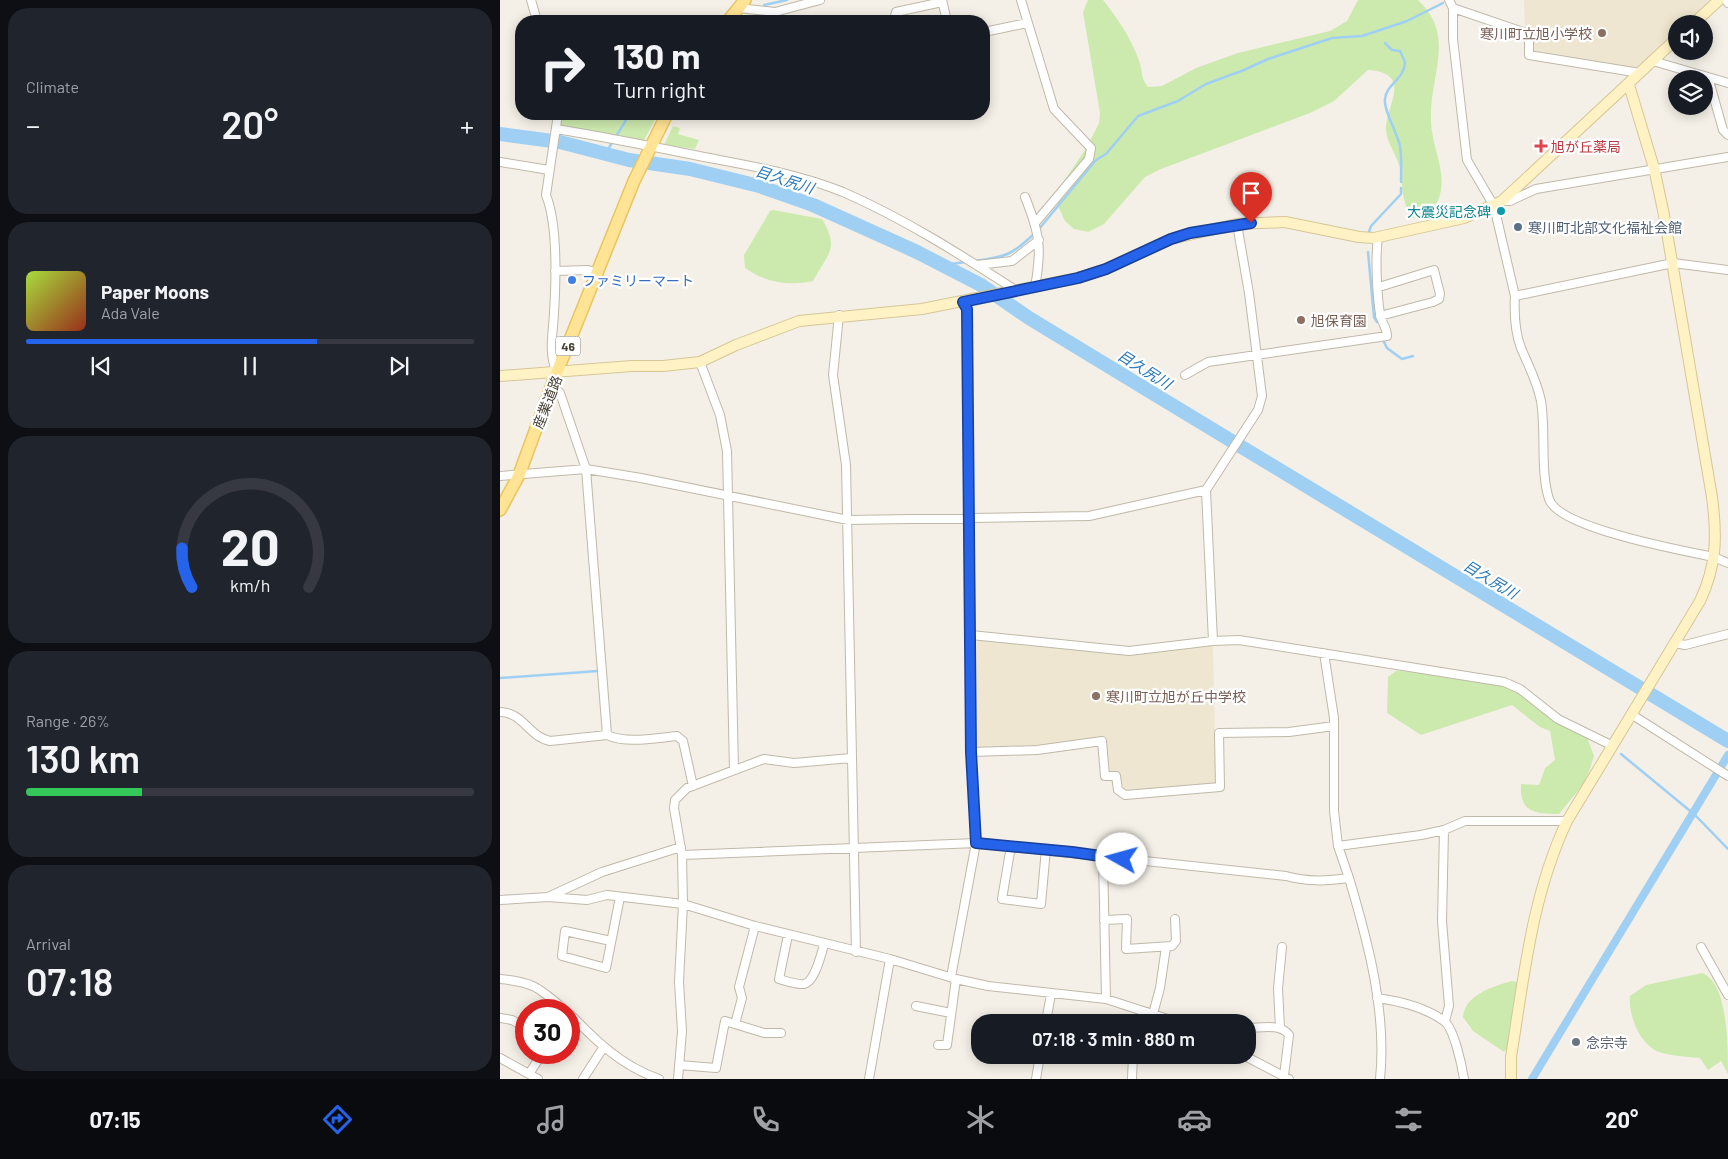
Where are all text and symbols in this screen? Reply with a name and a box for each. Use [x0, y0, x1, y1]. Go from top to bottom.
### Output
map controls [1668, 15, 1713, 115]
button: sound [1668, 15, 1713, 60]
place label: 寒川町立旭小学校 [1480, 25, 1592, 42]
marker: 寒川町立旭小学校 [1596, 27, 1608, 39]
text: 130 m [613, 34, 700, 76]
icon: right [530, 35, 595, 100]
button: layers [1668, 70, 1713, 115]
text: Turn right [613, 76, 706, 102]
text: Climate [26, 77, 79, 96]
text: 20° [222, 101, 278, 147]
text: − [26, 108, 40, 142]
text: + [460, 108, 474, 142]
place label: 旭が丘薬局 [1551, 138, 1621, 155]
marker: 旭が丘薬局 [1535, 140, 1547, 152]
water label: 目久尻川 [754, 161, 818, 197]
pin [1230, 172, 1272, 223]
icon: arrive [1237, 179, 1265, 207]
place label: 大震災記念碑 [1407, 203, 1491, 220]
marker: 大震災記念碑 [1495, 205, 1507, 217]
place label: 寒川町北部文化福祉会館 [1528, 219, 1682, 236]
marker: 寒川町北部文化福祉会館 [1512, 221, 1524, 233]
place label: ファミリーマート [582, 272, 694, 289]
marker: ファミリーマート [566, 274, 578, 286]
text: Paper Moons [101, 280, 209, 303]
text: Ada Vale [101, 303, 160, 322]
place label: 旭保育園 [1311, 312, 1367, 329]
marker: 旭保育園 [1295, 314, 1307, 326]
road number: 46 [556, 336, 580, 356]
water label: 目久尻川 [1115, 345, 1177, 394]
icon: previous [87, 352, 115, 380]
icon: pause [236, 352, 264, 380]
icon: next [385, 352, 413, 380]
street label: 産業道路 [529, 373, 565, 431]
text: 20 [221, 514, 279, 576]
water label: 目久尻川 [1461, 556, 1523, 603]
text: km/h [230, 574, 270, 596]
place label: 寒川町立旭が丘中学校 [1106, 688, 1246, 705]
marker: 寒川町立旭が丘中学校 [1090, 690, 1102, 702]
text: Range · 26% [26, 711, 110, 730]
text: 130 km [26, 735, 140, 781]
position arrow [1095, 832, 1147, 884]
text: Arrival [26, 934, 71, 953]
text: 07:18 [26, 958, 113, 1004]
speed limit sign: 30 [515, 999, 580, 1064]
text: 07:18 · 3 min · 880 m [1032, 1027, 1195, 1050]
place label: 念宗寺 [1586, 1034, 1628, 1051]
marker: 念宗寺 [1570, 1036, 1582, 1048]
icon: directions [320, 1102, 355, 1137]
icon: music [534, 1102, 569, 1137]
icon: phone [748, 1102, 783, 1137]
icon: climate [963, 1102, 998, 1137]
icon: car [1177, 1102, 1212, 1137]
icon: filters [1391, 1102, 1426, 1137]
text: 07:15 [90, 1106, 141, 1132]
text: 20° [1605, 1106, 1638, 1132]

